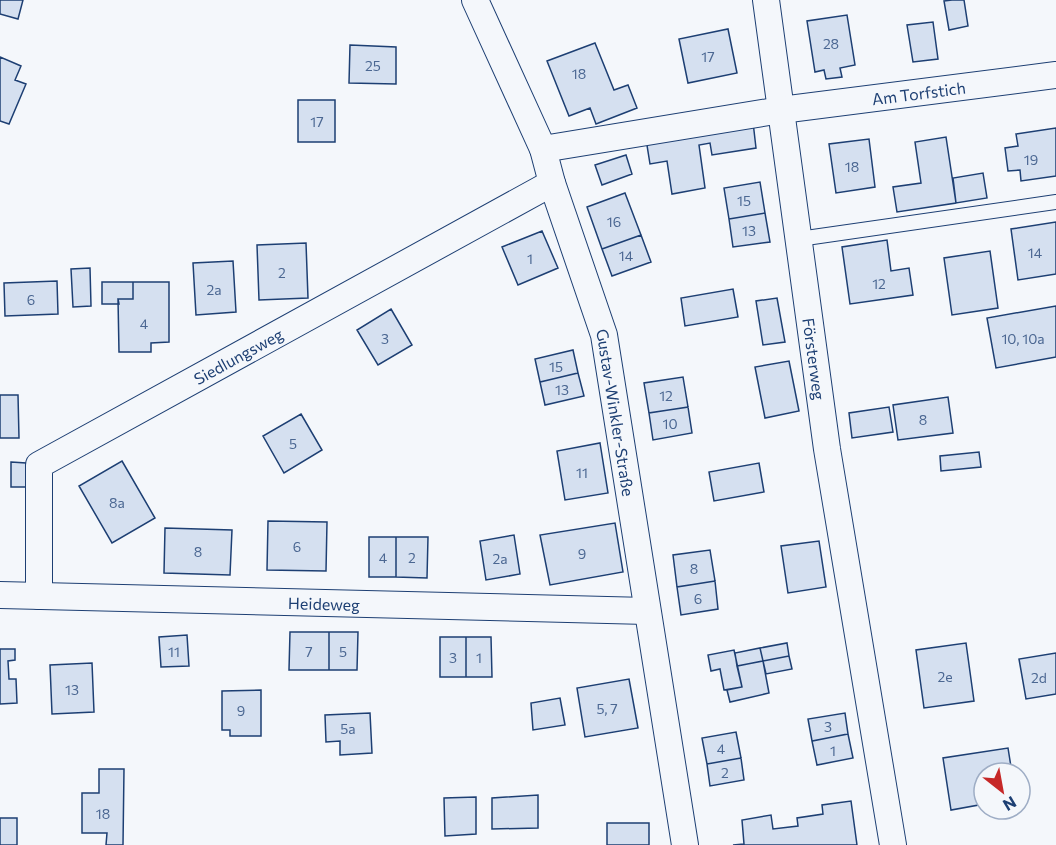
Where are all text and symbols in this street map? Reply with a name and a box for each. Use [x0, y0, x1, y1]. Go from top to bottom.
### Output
house number: 28 [823, 35, 839, 52]
house number: 17 [701, 48, 715, 65]
house number: 25 [365, 57, 381, 74]
house number: 18 [572, 65, 586, 82]
street label: Am Torfstich [871, 77, 967, 108]
house number: 17 [310, 113, 324, 130]
house number: 19 [1024, 151, 1038, 168]
house number: 18 [845, 158, 859, 175]
house number: 15 [737, 192, 751, 209]
house number: 16 [607, 213, 621, 230]
house number: 13 [742, 222, 756, 239]
house number: 14 [1028, 244, 1043, 261]
house number: 14 [619, 247, 634, 264]
house number: 1 [527, 250, 533, 267]
house number: 2 [278, 264, 286, 281]
house number: 12 [872, 275, 886, 292]
house number: 2a [206, 281, 222, 298]
house number: 6 [27, 291, 35, 308]
house number: 4 [140, 315, 149, 332]
street label: Försterweg [800, 316, 830, 401]
street label: Siedlungsweg [190, 323, 286, 388]
street label: Gustav-Winkler-Straße [593, 326, 639, 498]
house number: 3 [381, 330, 389, 347]
house number: 10, 10a [1001, 330, 1045, 347]
house number: 15 [549, 358, 563, 375]
house number: 13 [555, 381, 569, 398]
house number: 12 [659, 387, 673, 404]
house number: 8 [919, 411, 927, 428]
house number: 10 [662, 415, 678, 432]
house number: 5 [289, 435, 297, 452]
house number: 11 [576, 464, 588, 481]
house number: 8a [109, 494, 125, 511]
house number: 6 [293, 538, 301, 555]
house number: 8 [194, 543, 202, 560]
house number: 9 [578, 545, 586, 562]
house number: 4 [379, 549, 388, 566]
house number: 2 [408, 549, 416, 566]
house number: 2a [492, 550, 508, 567]
house number: 8 [690, 560, 698, 577]
house number: 6 [694, 590, 702, 607]
street label: Heideweg [288, 593, 360, 613]
house number: 11 [168, 643, 180, 660]
house number: 7 [305, 643, 313, 660]
house number: 5 [339, 643, 347, 660]
house number: 3 [449, 649, 457, 666]
house number: 1 [476, 649, 482, 666]
house number: 2e [937, 668, 953, 685]
house number: 2d [1031, 669, 1047, 686]
house number: 13 [65, 681, 79, 698]
house number: 5, 7 [596, 700, 618, 717]
house number: 9 [237, 702, 245, 719]
house number: 3 [824, 718, 832, 735]
house number: 5a [340, 720, 356, 737]
house number: 4 [717, 740, 726, 757]
house number: 1 [830, 742, 836, 759]
north arrow [972, 761, 1032, 821]
house number: 2 [721, 764, 729, 781]
text: N [1000, 793, 1020, 816]
house number: 18 [96, 805, 110, 822]

